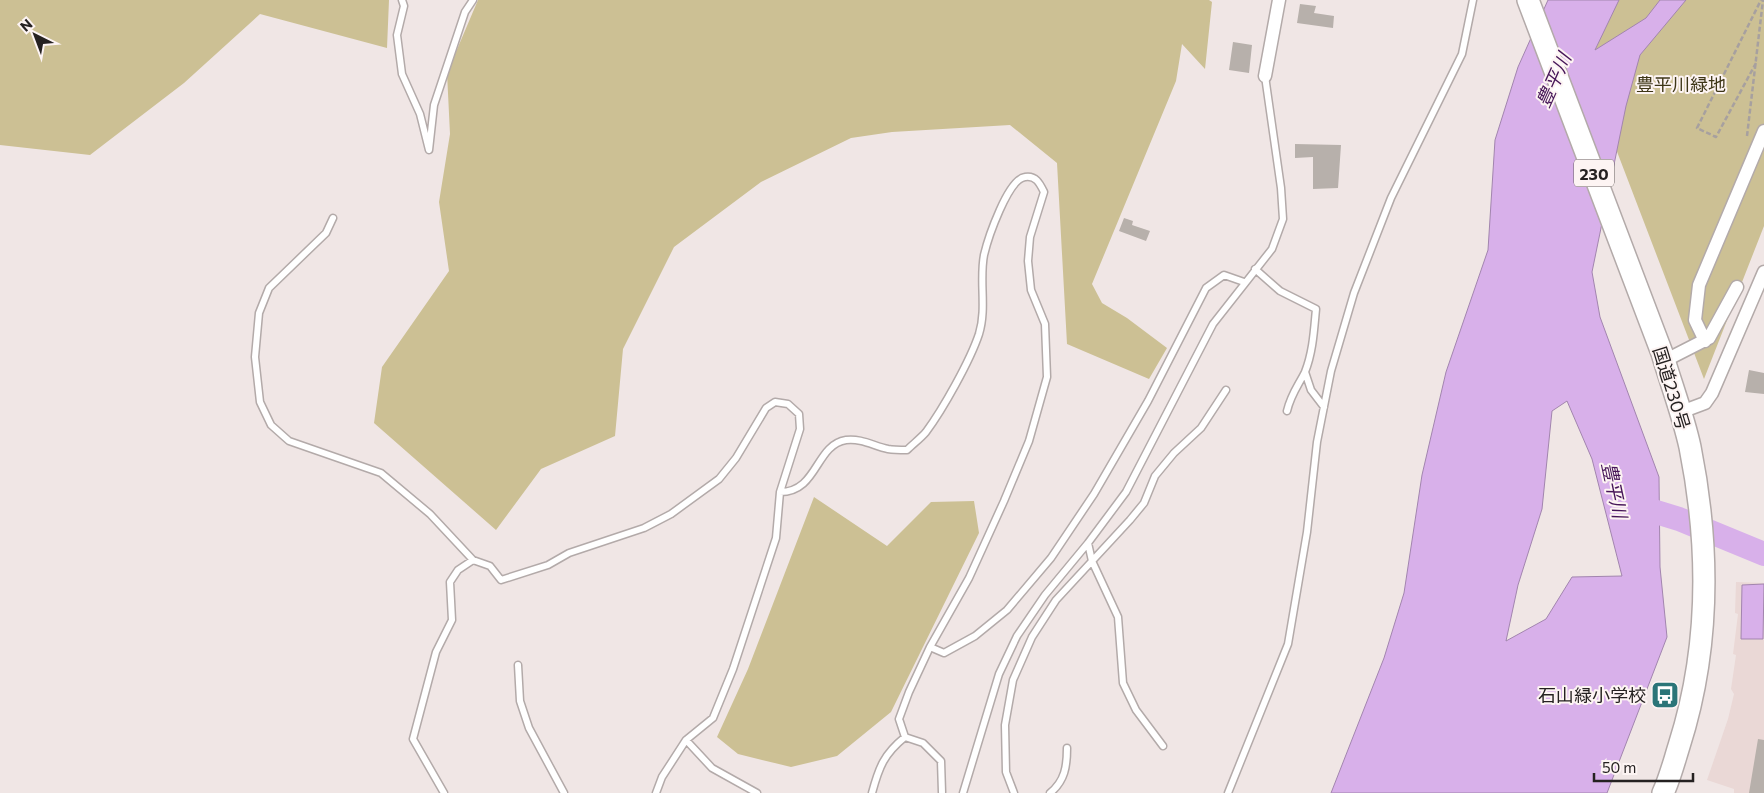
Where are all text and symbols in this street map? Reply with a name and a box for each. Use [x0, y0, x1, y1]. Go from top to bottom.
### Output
north arrow [10, 10, 60, 60]
text: N [16, 15, 36, 35]
water label: 豊平川 [1531, 47, 1576, 111]
park label: 豊平川緑地 [1636, 73, 1726, 95]
road number: 230 [1574, 160, 1614, 187]
street label: 国道230号 [1649, 344, 1695, 432]
water label: 豊平川 [1598, 460, 1633, 522]
bus stop icon: 石山緑小学校 [1650, 680, 1680, 710]
place label: 石山緑小学校 [1538, 684, 1646, 706]
scale bar [1594, 750, 1693, 782]
text: 50 m [1602, 758, 1636, 776]

